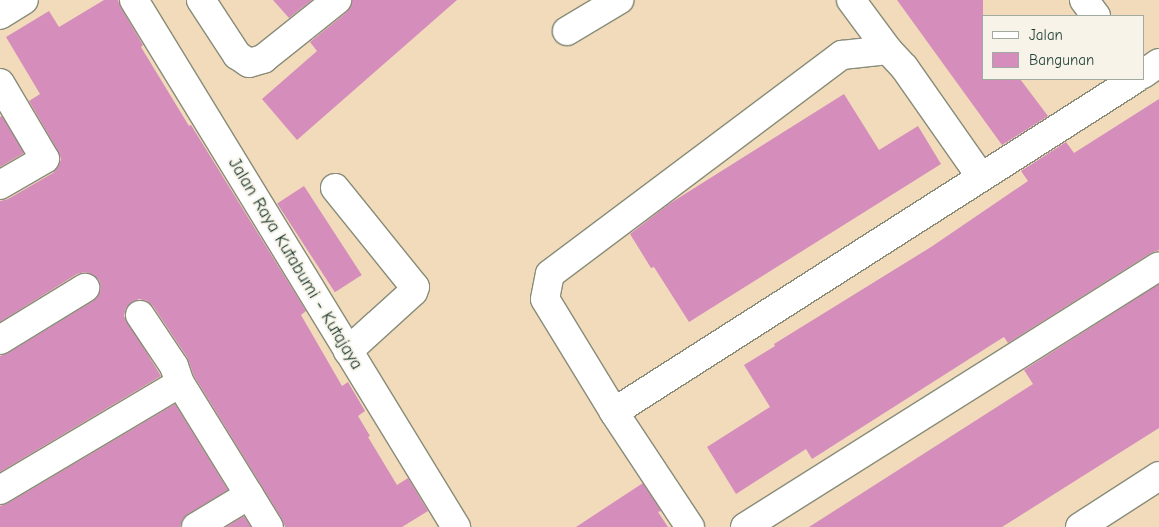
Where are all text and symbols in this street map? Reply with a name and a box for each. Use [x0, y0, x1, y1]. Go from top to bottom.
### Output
legend [982, 15, 1144, 80]
text: Jalan [1029, 26, 1063, 44]
text: Bangunan [1029, 51, 1094, 69]
street label: Jalan Raya Kutabumi - Kutajaya [223, 154, 367, 374]

